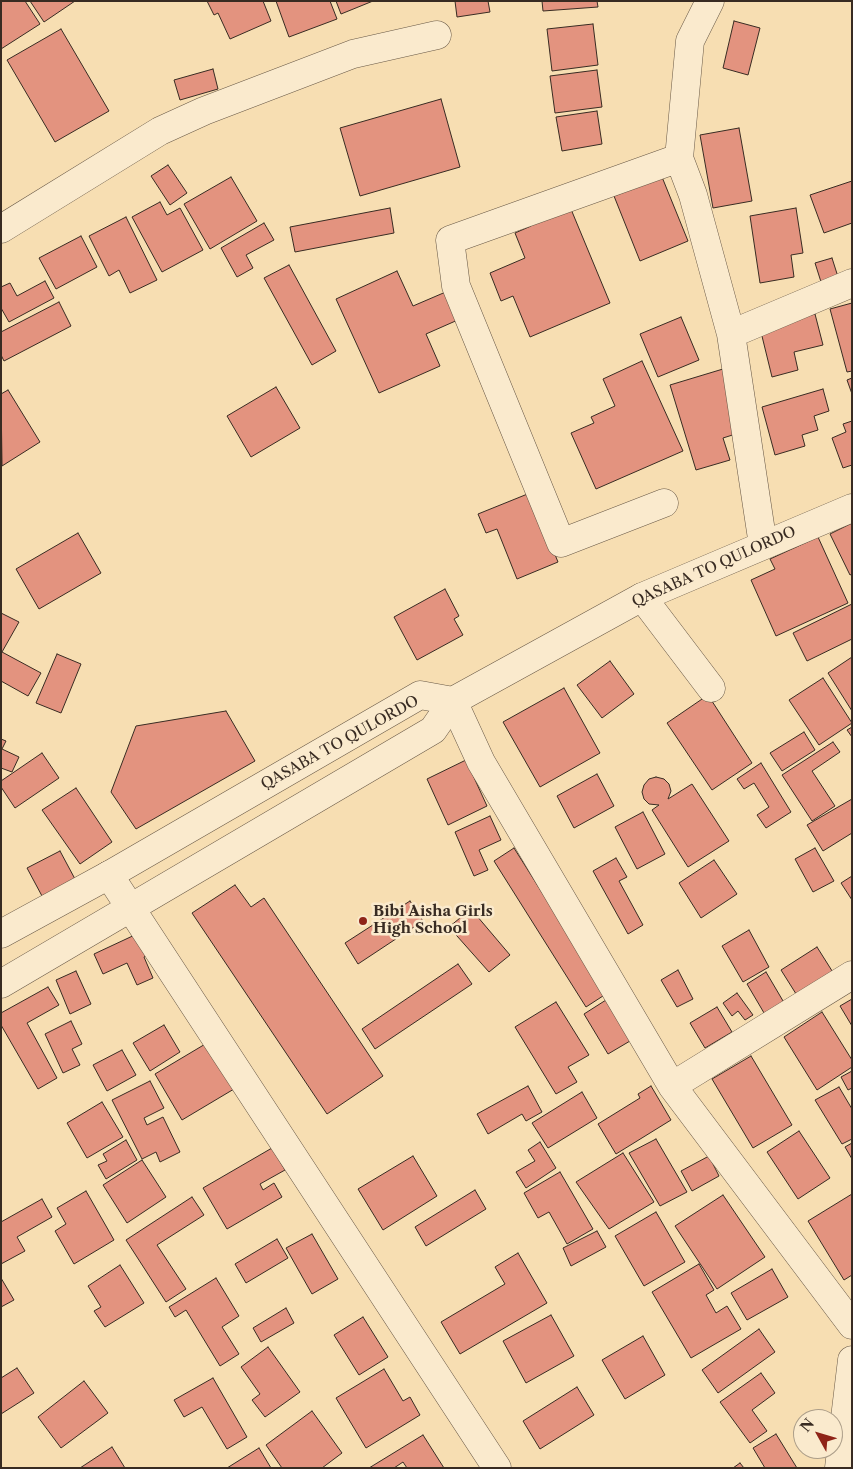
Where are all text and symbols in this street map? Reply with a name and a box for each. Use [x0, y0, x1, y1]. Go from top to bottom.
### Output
street label: QASABA TO QULORDO [629, 523, 799, 611]
street label: QASABA TO QULORDO [258, 692, 422, 794]
place label: Bibi Aisha Girls High School [373, 903, 493, 938]
marker: Bibi Aisha Girls High School [357, 915, 369, 927]
north arrow [793, 1409, 843, 1459]
text: N [796, 1415, 818, 1436]

